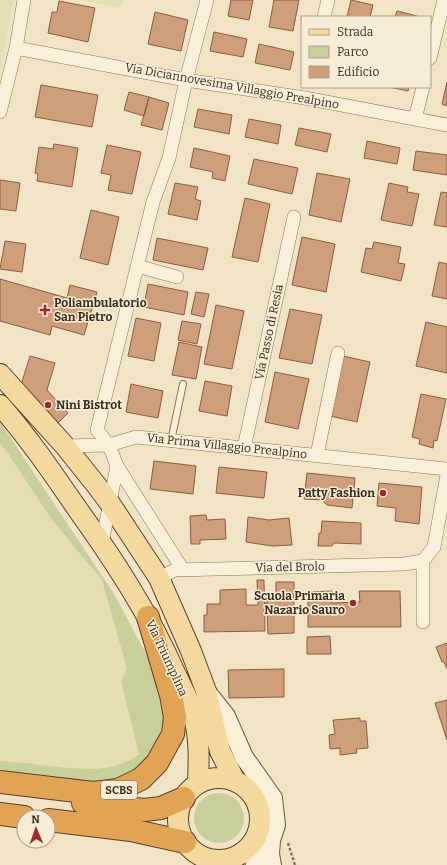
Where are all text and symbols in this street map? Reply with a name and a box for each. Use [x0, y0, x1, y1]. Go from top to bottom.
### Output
legend [301, 16, 431, 88]
text: Strada [337, 25, 374, 39]
text: Parco [337, 45, 368, 59]
street label: Via Diciannovesima Villaggio Prealpino [124, 60, 340, 112]
text: Edificio [337, 65, 379, 79]
street label: Via Passo di Resia [252, 283, 286, 381]
place label: Poliambulatorio San Pietro [54, 296, 147, 324]
marker: Poliambulatorio San Pietro [39, 304, 51, 316]
place label: Nini Bistrot [56, 398, 122, 412]
marker: Nini Bistrot [43, 400, 53, 410]
street label: Via Prima Villaggio Prealpino [146, 431, 308, 461]
place label: Patty Fashion [298, 486, 375, 500]
marker: Patty Fashion [378, 488, 388, 498]
street label: Via del Brolo [255, 559, 325, 575]
place label: Scuola Primaria Nazario Sauro [254, 589, 345, 617]
marker: Scuola Primaria Nazario Sauro [348, 598, 358, 608]
street label: Via Triumplina [143, 617, 191, 699]
road number: SCBS [101, 781, 137, 799]
north arrow [16, 809, 56, 849]
text: N [31, 813, 41, 826]

